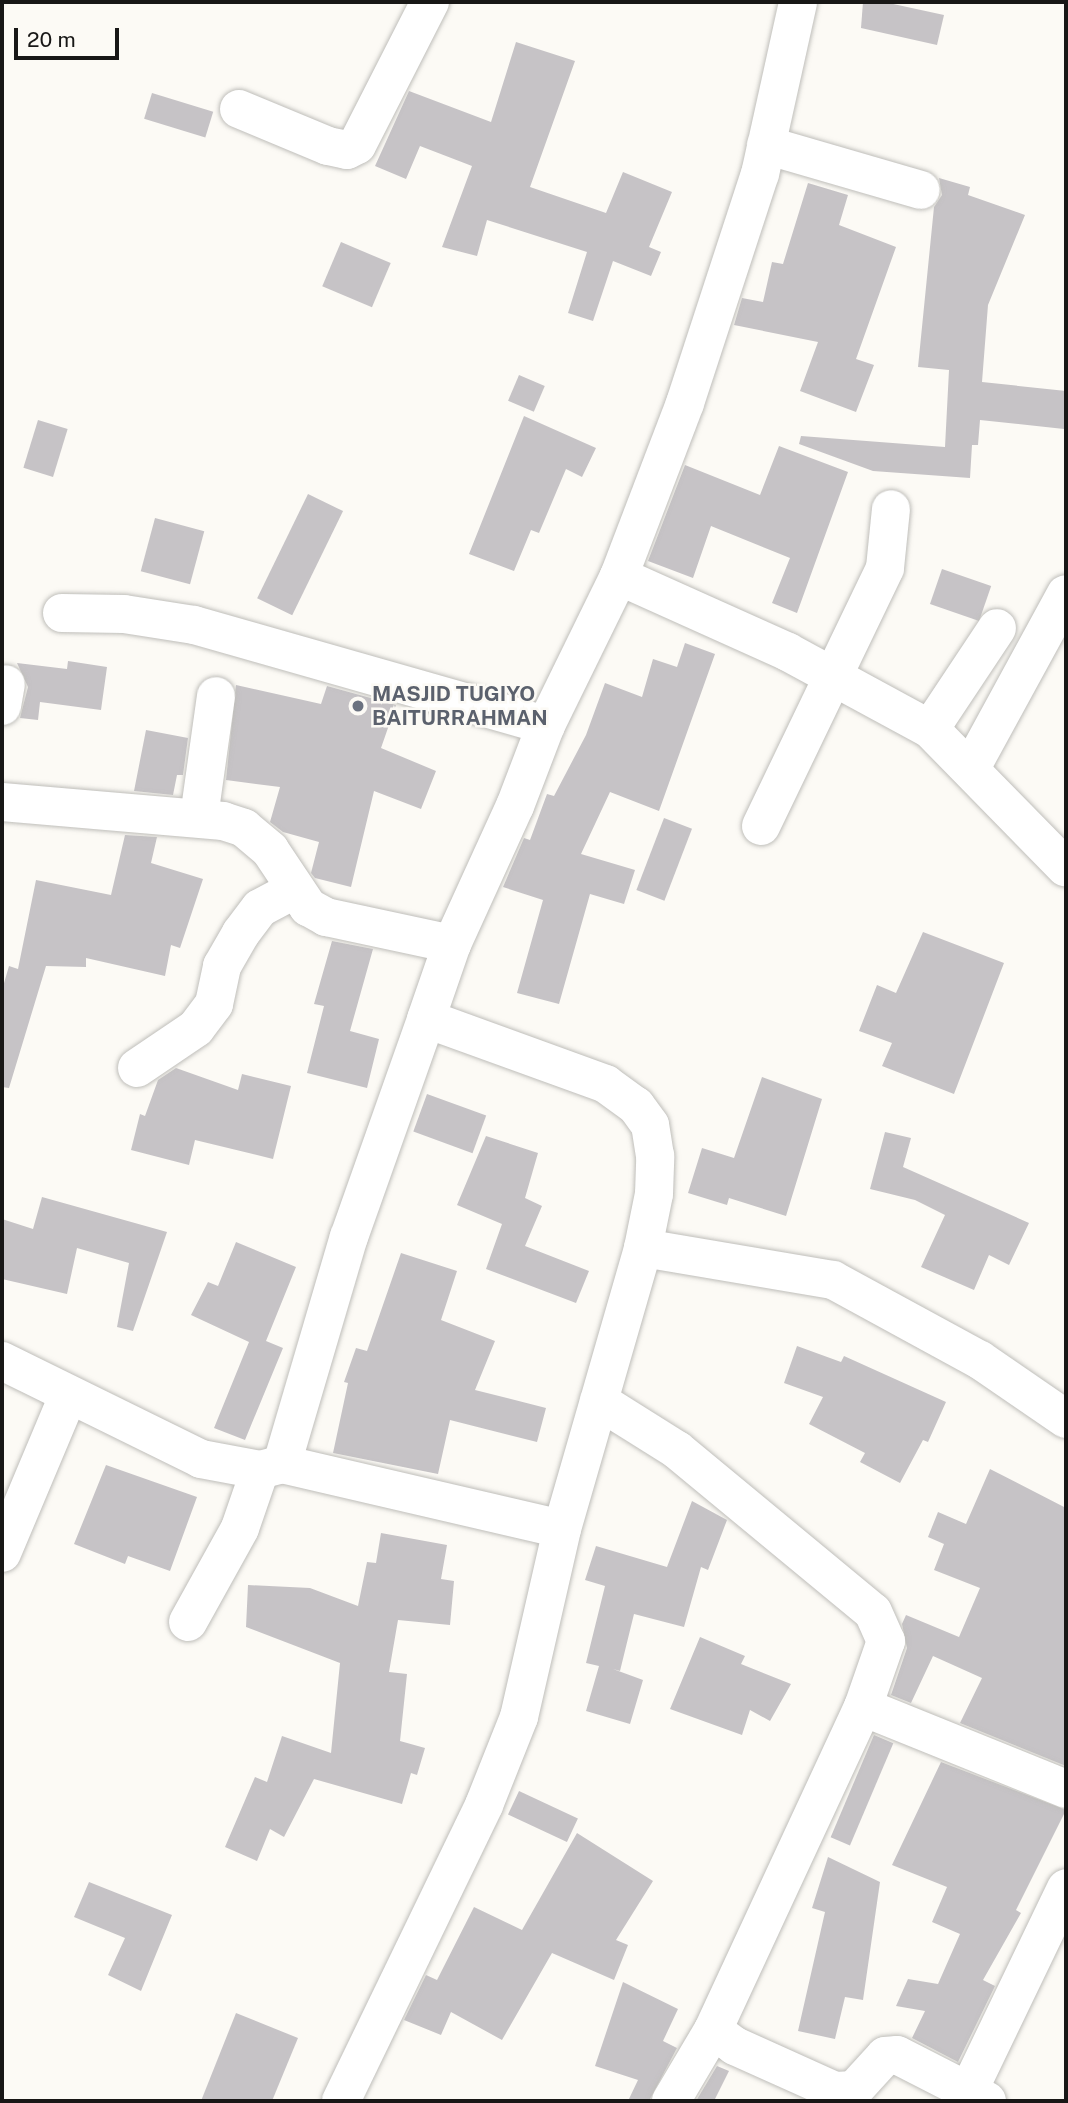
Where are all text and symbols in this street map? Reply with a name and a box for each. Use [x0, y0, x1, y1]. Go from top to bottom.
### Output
scale bar [18, 14, 122, 58]
text: 20 m [27, 27, 76, 52]
place label: MASJID TUGIYO BAITURRAHMAN [372, 681, 548, 731]
marker: MASJID TUGIYO BAITURRAHMAN [350, 698, 366, 714]

